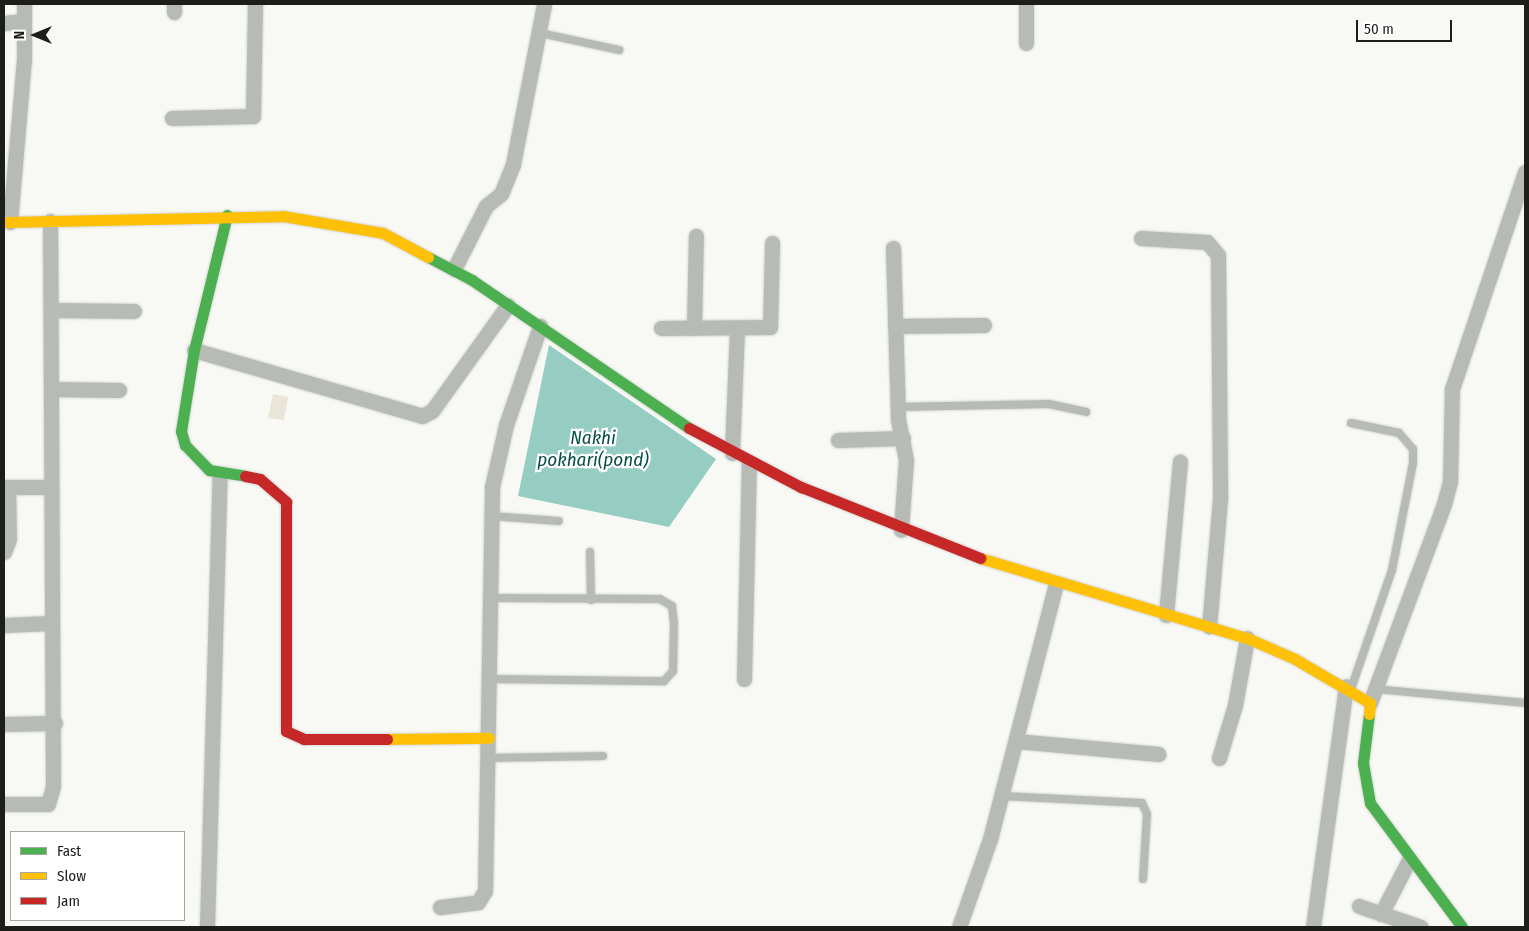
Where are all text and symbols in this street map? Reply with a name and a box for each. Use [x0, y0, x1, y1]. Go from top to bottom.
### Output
north arrow [10, 10, 60, 60]
scale bar [1359, 10, 1455, 42]
text: 50 m [1364, 20, 1394, 38]
text: N [11, 31, 28, 39]
water label: Nakhi pokhari(pond) [537, 427, 649, 471]
legend [10, 831, 185, 921]
text: Fast [57, 842, 81, 860]
text: Slow [57, 867, 86, 885]
text: Jam [57, 892, 80, 910]

